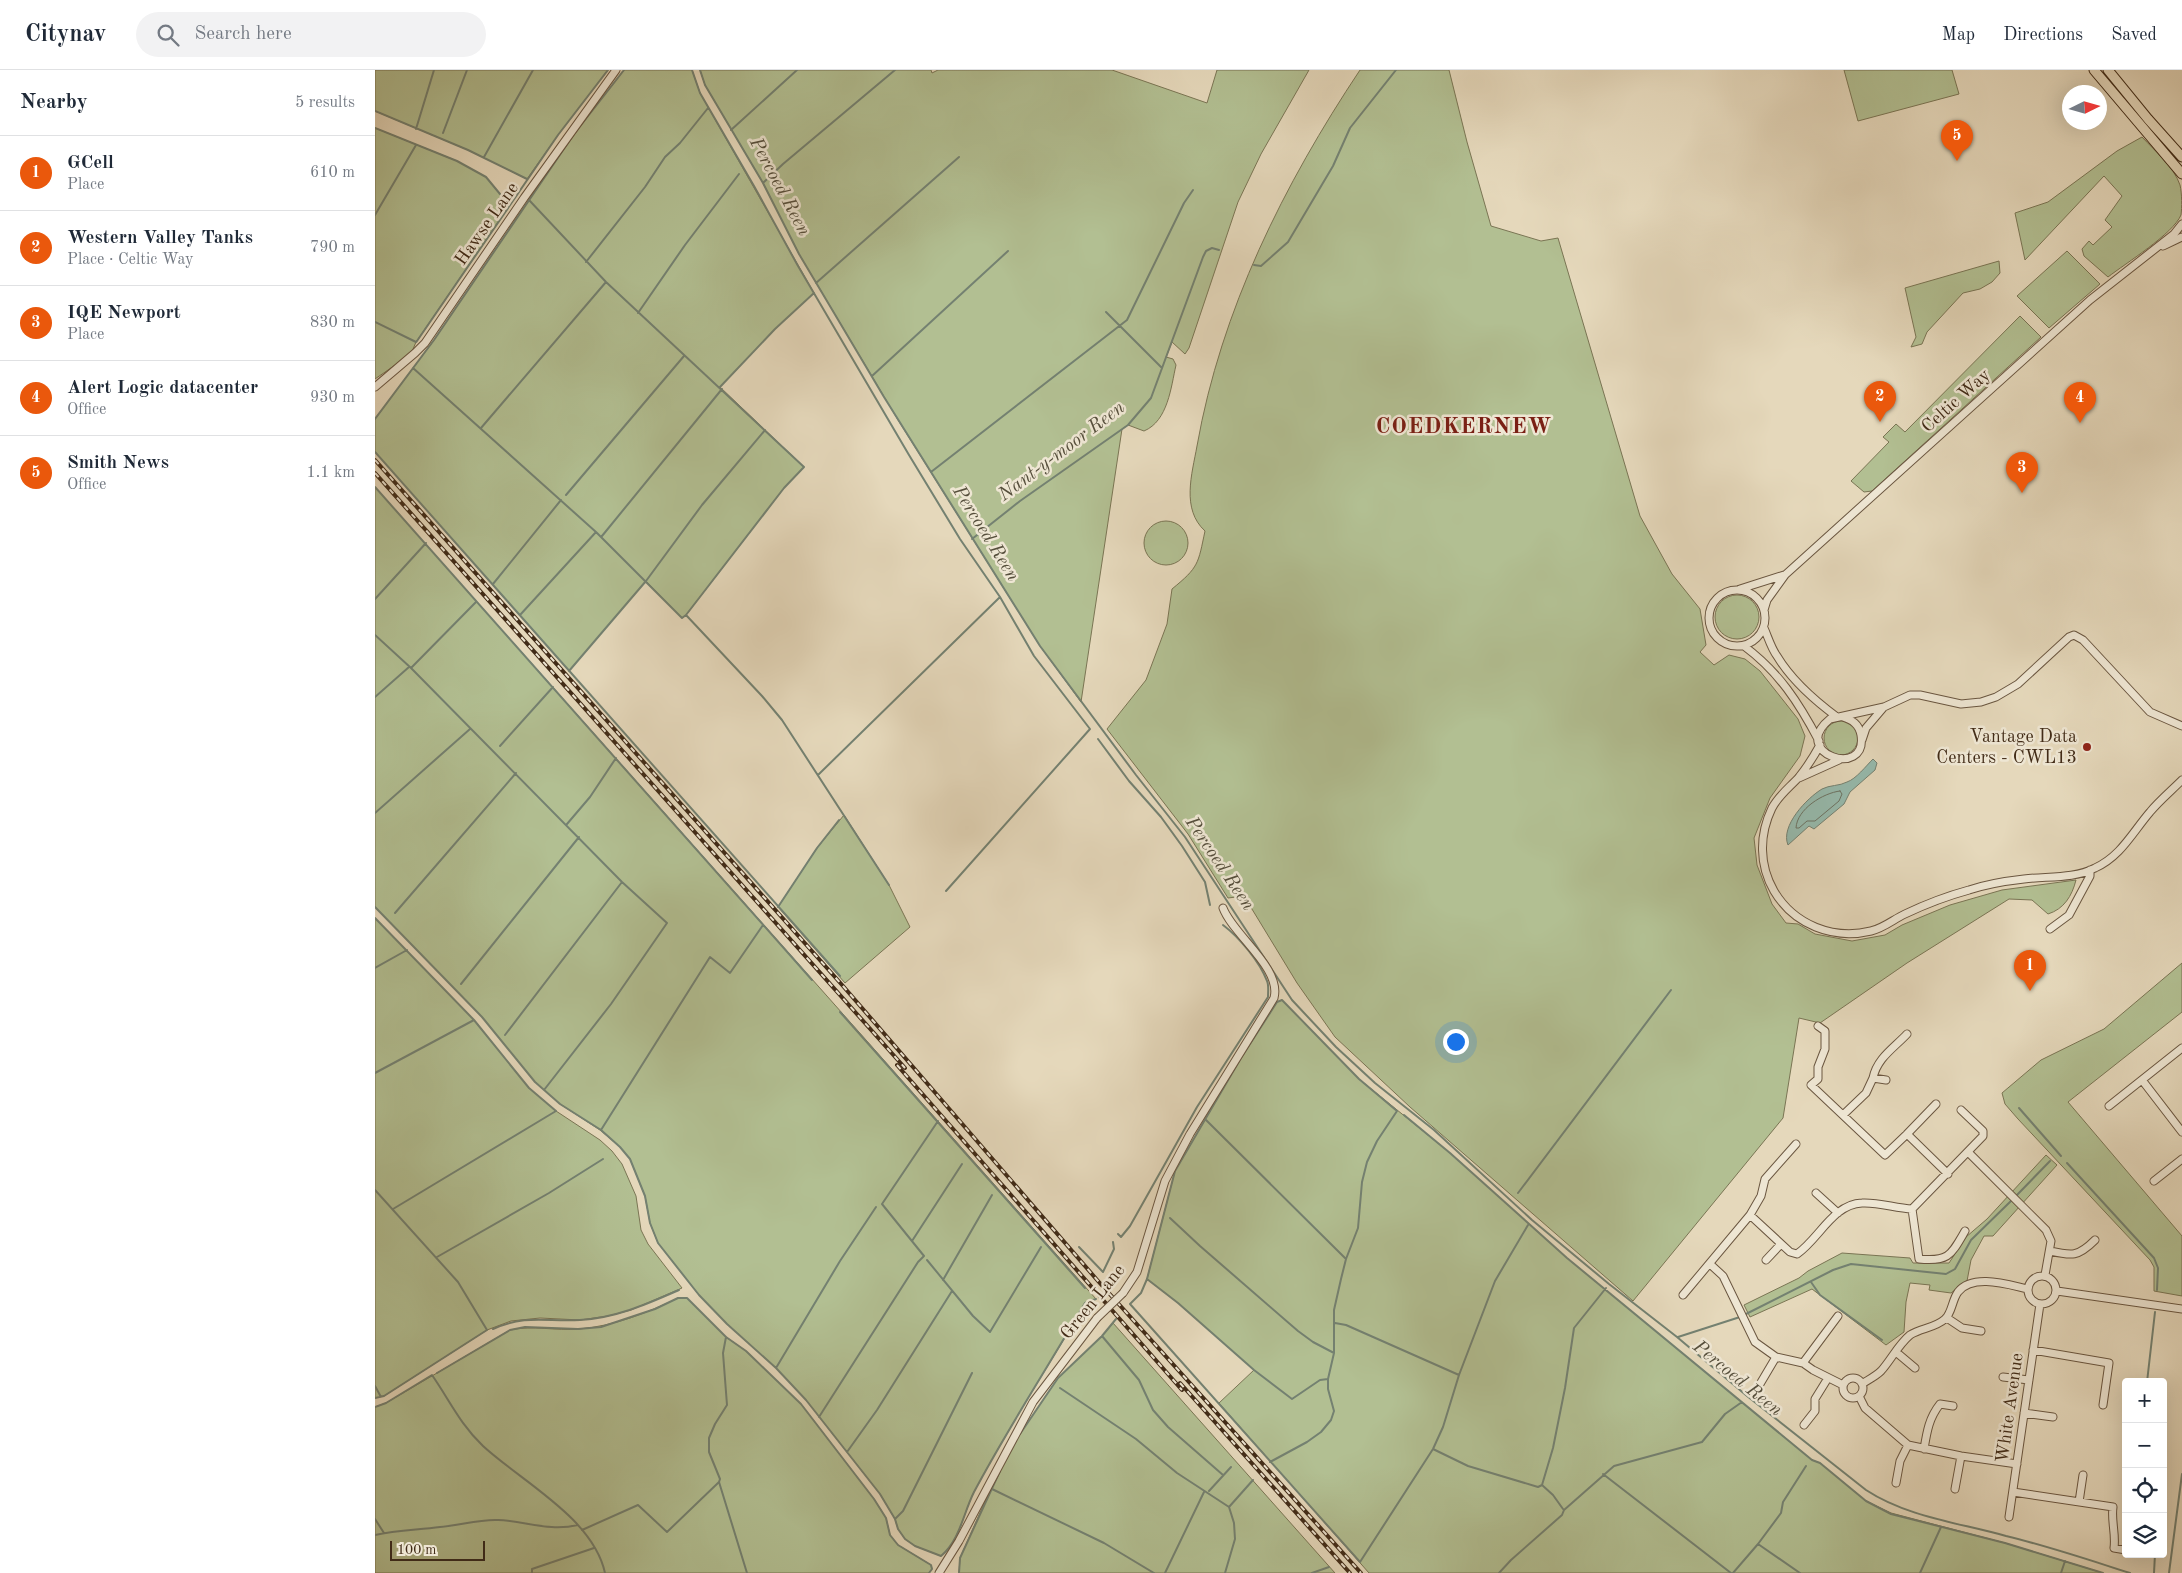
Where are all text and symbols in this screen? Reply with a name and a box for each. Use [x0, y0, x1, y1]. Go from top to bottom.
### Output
search box [136, 12, 486, 57]
icon: search [154, 21, 182, 49]
text: Citynav [25, 23, 106, 47]
text: Search here [194, 25, 292, 44]
text: Map [1942, 26, 1975, 44]
text: Directions [2003, 26, 2083, 44]
text: Saved [2111, 26, 2157, 44]
north arrow [2062, 85, 2107, 130]
text: Nearby [20, 92, 88, 113]
text: 5 results [295, 95, 355, 111]
pin: 5 [1941, 120, 1973, 161]
water label: Percoed Reen [745, 134, 813, 239]
text: GCell [67, 154, 114, 173]
text: 1 [31, 165, 41, 181]
text: 610 m [310, 165, 355, 181]
text: Place [67, 177, 104, 193]
street label: Hawse Lane [452, 179, 522, 269]
text: Western Valley Tanks [67, 229, 253, 248]
text: 2 [31, 240, 41, 256]
text: 790 m [310, 240, 355, 256]
text: Place · Celtic Way [67, 252, 194, 268]
text: IQE Newport [67, 304, 181, 323]
text: 3 [31, 315, 41, 331]
text: 830 m [310, 315, 355, 331]
text: Place [67, 327, 104, 343]
street label: Celtic Way [1918, 366, 1994, 436]
text: Alert Logic datacenter [67, 379, 258, 398]
pin: 2 [1864, 381, 1896, 422]
pin: 4 [2064, 382, 2096, 423]
text: 4 [31, 390, 41, 406]
text: 930 m [310, 390, 355, 406]
water label: Nant-y-moor Reen [995, 398, 1129, 506]
text: Office [67, 402, 106, 418]
district label: COEDKERNEW [1376, 416, 1552, 438]
pin: 3 [2006, 452, 2038, 493]
text: Smith News [67, 454, 169, 473]
text: 5 [31, 465, 41, 481]
text: 1.1 km [306, 465, 355, 481]
text: Office [67, 477, 106, 493]
water label: Percoed Reen [948, 482, 1022, 585]
place label: Vantage Data Centers - CWL13 [1936, 728, 2077, 767]
marker: Vantage Data Centers - CWL13 [2081, 741, 2093, 753]
water label: Percoed Reen [1180, 813, 1257, 914]
pin: 1 [2014, 950, 2046, 991]
your location [1443, 1029, 1469, 1055]
street label: Green Lane [1057, 1261, 1129, 1343]
water label: Percoed Reen [1688, 1337, 1785, 1421]
street label: White Avenue [1993, 1352, 2027, 1464]
map controls [2122, 1378, 2167, 1558]
button: + [2122, 1378, 2167, 1423]
button: − [2122, 1423, 2167, 1468]
button: locate [2122, 1468, 2167, 1513]
button: layers [2122, 1513, 2167, 1558]
scale bar [390, 1538, 485, 1561]
text: 100 m [397, 1543, 436, 1557]

